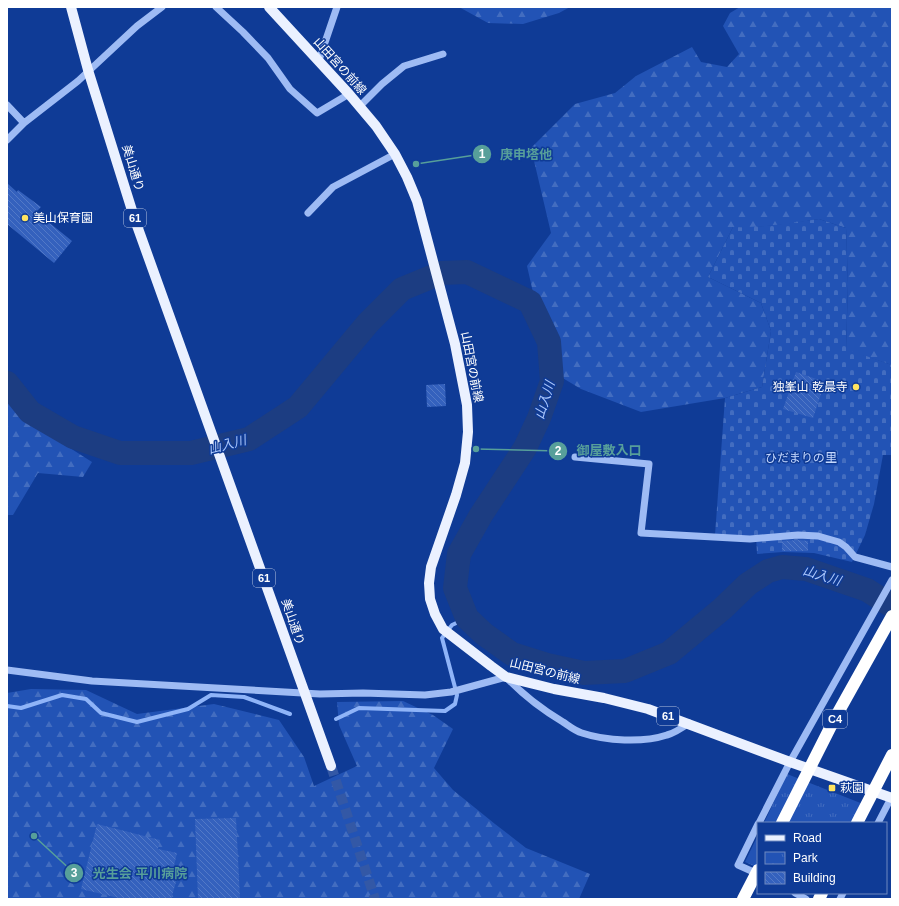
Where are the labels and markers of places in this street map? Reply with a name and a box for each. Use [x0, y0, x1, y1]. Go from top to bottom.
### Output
callout: 庚申塔他 [472, 142, 560, 167]
place label: 美山保育園 [33, 211, 93, 225]
marker: 美山保育園 [20, 213, 30, 223]
place label: 独峯山 乾晨寺 [773, 380, 848, 394]
marker: 独峯山 乾晨寺 [851, 382, 861, 392]
callout: 御屋敷入口 [548, 438, 649, 463]
place label: 萩園 [840, 781, 864, 795]
marker: 萩園 [827, 783, 837, 793]
callout: 光生会 平川病院 [64, 861, 195, 886]

